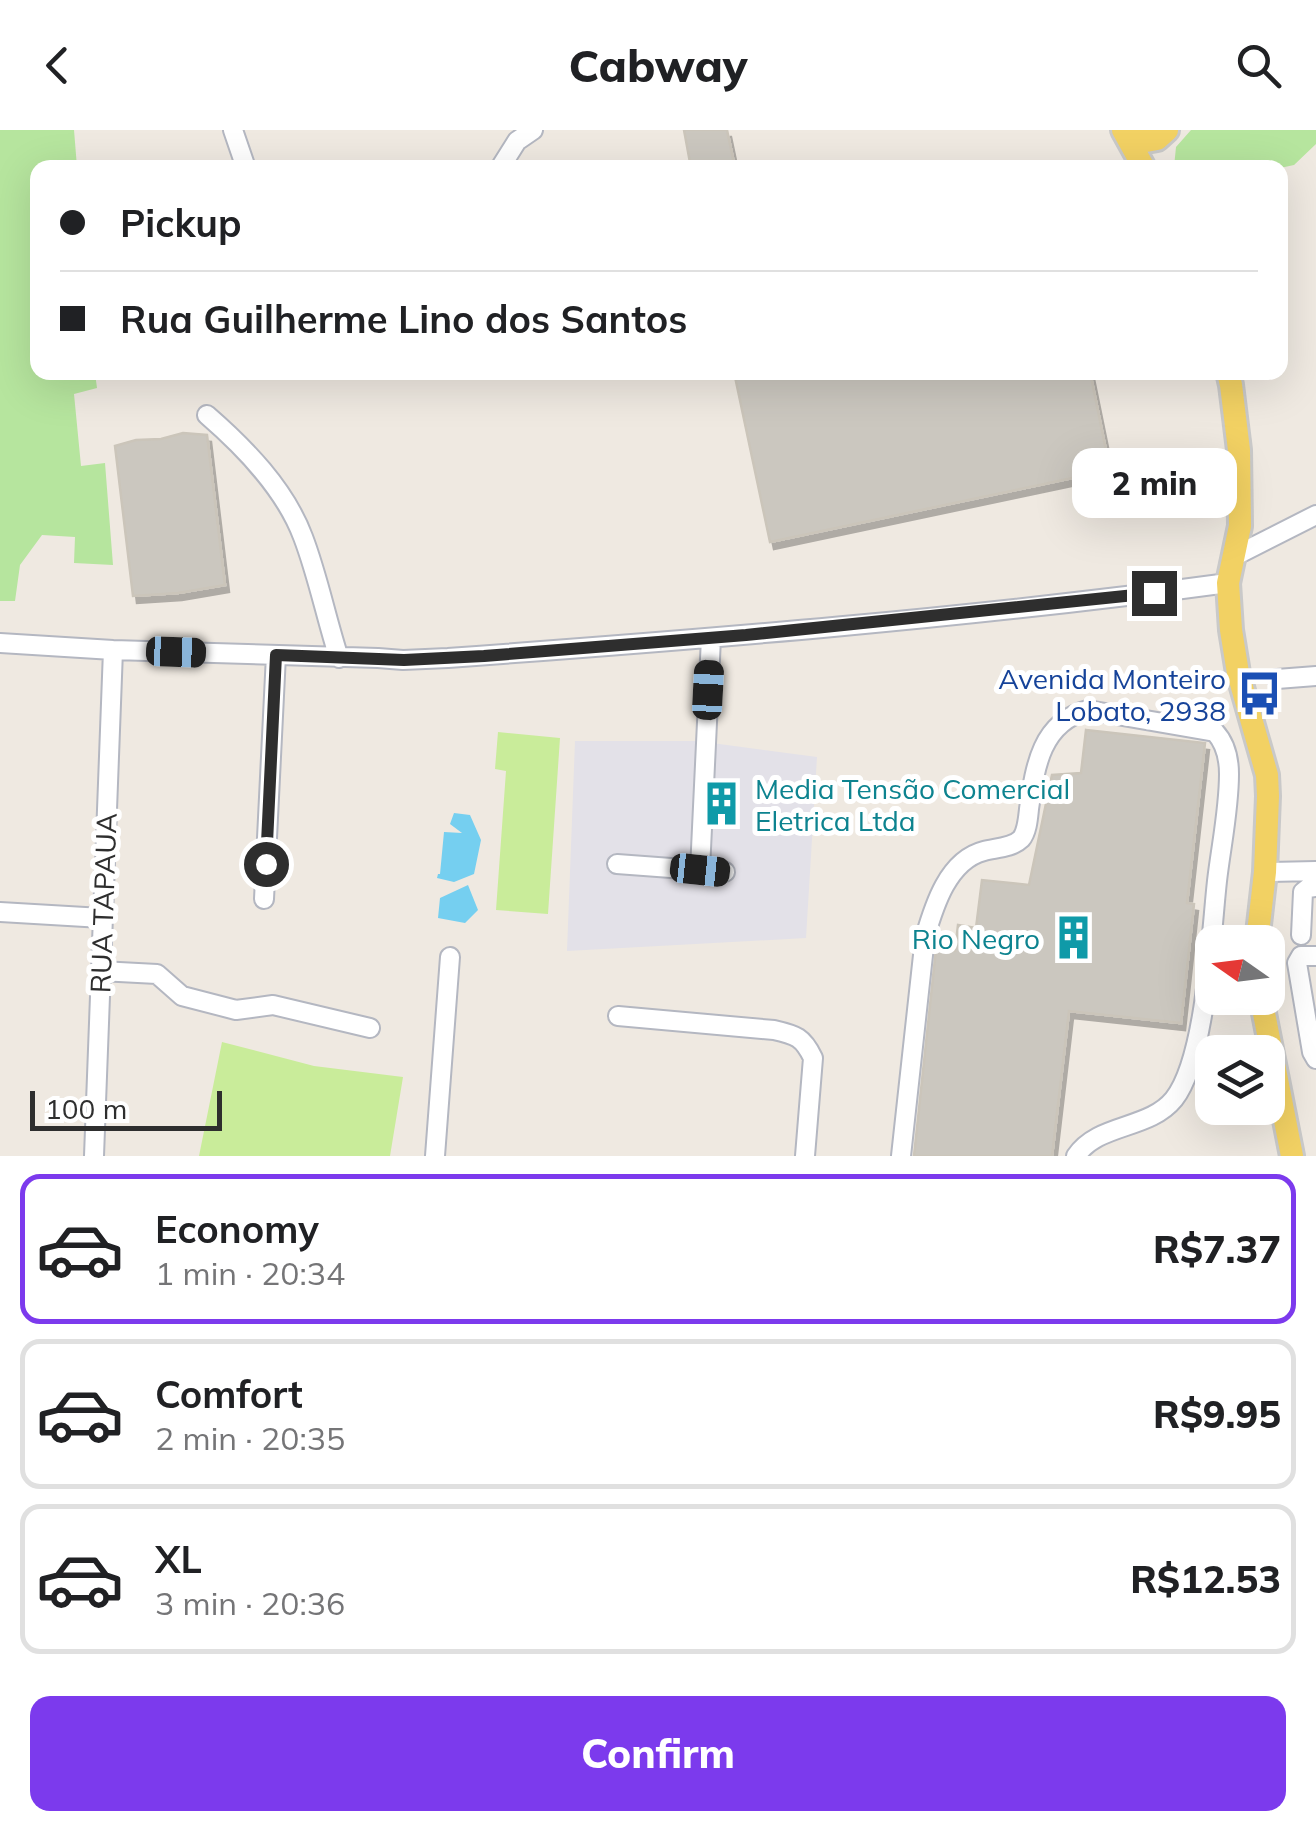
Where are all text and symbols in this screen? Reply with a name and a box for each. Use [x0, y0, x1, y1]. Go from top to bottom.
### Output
text: Cabway [569, 37, 747, 93]
icon: back [30, 38, 85, 93]
icon: search [1231, 38, 1286, 93]
text: Pickup [120, 199, 242, 247]
text: Rua Guilherme Lino dos Santos [120, 295, 687, 343]
callout: 2 min [1072, 448, 1236, 518]
text: 2 min [1112, 463, 1197, 503]
route end [1132, 571, 1177, 616]
car [145, 636, 207, 668]
car [691, 659, 725, 721]
place label: Avenida Monteiro Lobato, 2938 [998, 661, 1226, 728]
bus stop icon: Avenida Monteiro Lobato, 2938 [1235, 670, 1283, 718]
place label: Media Tensão Comercial Eletrica Ltda [755, 771, 1070, 838]
building icon: Media Tensão Comercial Eletrica Ltda [698, 780, 746, 828]
street label: RUA TAPAUA [82, 812, 124, 994]
route start [244, 842, 289, 887]
car [669, 852, 731, 888]
building icon: Rio Negro [1049, 914, 1097, 962]
place label: Rio Negro [912, 921, 1040, 956]
north arrow [1195, 925, 1285, 1015]
map controls [1195, 925, 1285, 1125]
button: layers [1195, 1035, 1285, 1125]
scale bar [30, 1086, 222, 1130]
text: 100 m [45, 1091, 127, 1126]
icon: car [35, 1204, 125, 1294]
text: Economy [155, 1205, 319, 1253]
text: R$7.37 [1153, 1225, 1281, 1273]
text: 1 min · 20:34 [155, 1253, 345, 1293]
icon: car [35, 1369, 125, 1459]
text: Comfort [155, 1370, 303, 1418]
text: R$9.95 [1153, 1390, 1281, 1438]
text: 2 min · 20:35 [155, 1418, 345, 1458]
icon: car [35, 1534, 125, 1624]
text: XL [155, 1535, 202, 1583]
text: R$12.53 [1130, 1555, 1281, 1603]
text: 3 min · 20:36 [155, 1583, 345, 1623]
button: Confirm [30, 1696, 1286, 1811]

